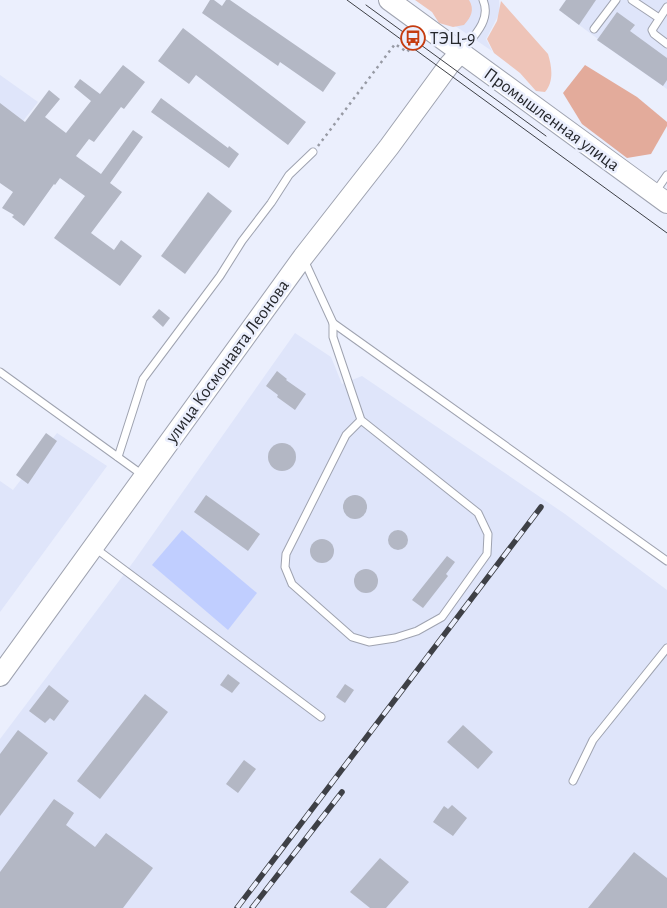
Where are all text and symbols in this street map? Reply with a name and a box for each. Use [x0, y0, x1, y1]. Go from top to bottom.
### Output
bus stop icon: ТЭЦ-9 [400, 25, 426, 51]
place label: ТЭЦ-9 [430, 30, 476, 48]
street label: Промышленная улица [481, 65, 622, 175]
street label: улица Космонавта Леонова [162, 277, 293, 447]

